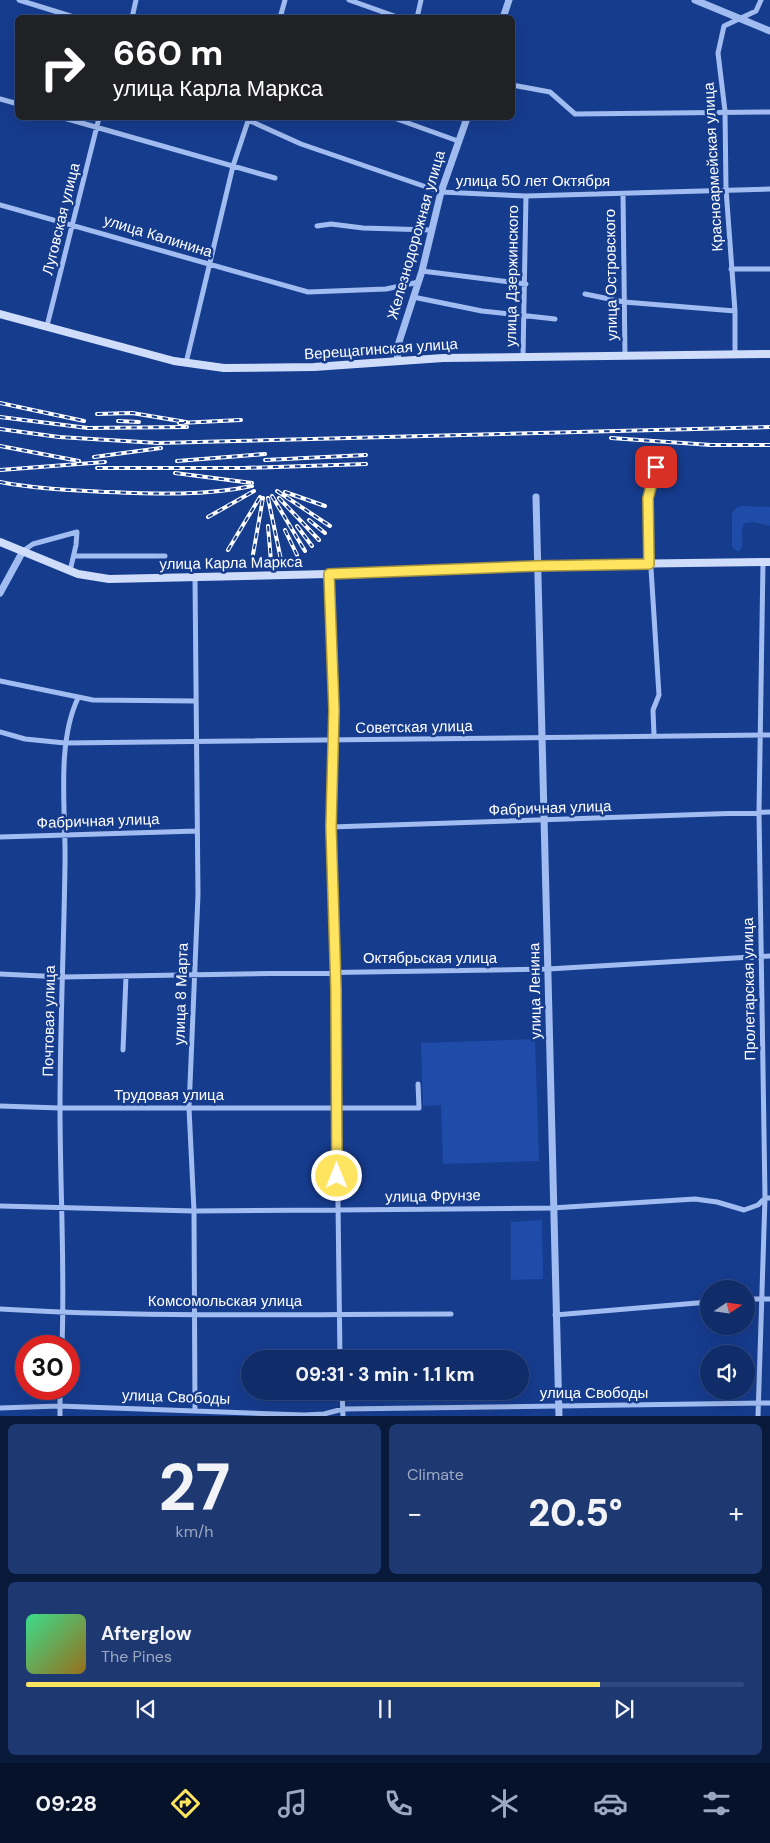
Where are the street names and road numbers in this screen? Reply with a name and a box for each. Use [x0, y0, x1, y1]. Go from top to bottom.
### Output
street label: Красноармейская улица [699, 81, 727, 252]
street label: Железнодорожная улица [382, 147, 450, 322]
street label: Луговская улица [37, 160, 85, 277]
street label: улица 50 лет Октября [456, 171, 610, 191]
street label: улица Дзержинского [501, 205, 523, 347]
street label: улица Островского [600, 209, 622, 341]
street label: улица Калинина [101, 210, 215, 262]
street label: Верещагинская улица [304, 334, 459, 364]
street label: улица Карла Маркса [159, 552, 303, 574]
street label: Советская улица [355, 716, 474, 738]
street label: Фабричная улица [488, 796, 612, 820]
street label: Фабричная улица [36, 809, 160, 833]
street label: Пролетарская улица [738, 917, 760, 1061]
street label: улица 8 Марта [169, 942, 193, 1046]
street label: улица Ленина [524, 942, 546, 1040]
street label: Октябрьская улица [363, 948, 498, 968]
street label: Почтовая улица [38, 965, 60, 1077]
street label: Трудовая улица [114, 1085, 225, 1105]
street label: улица Фрунзе [385, 1185, 481, 1207]
street label: Комсомольская улица [148, 1291, 303, 1311]
street label: улица Свободы [540, 1383, 648, 1403]
street label: улица Свободы [122, 1385, 230, 1409]

